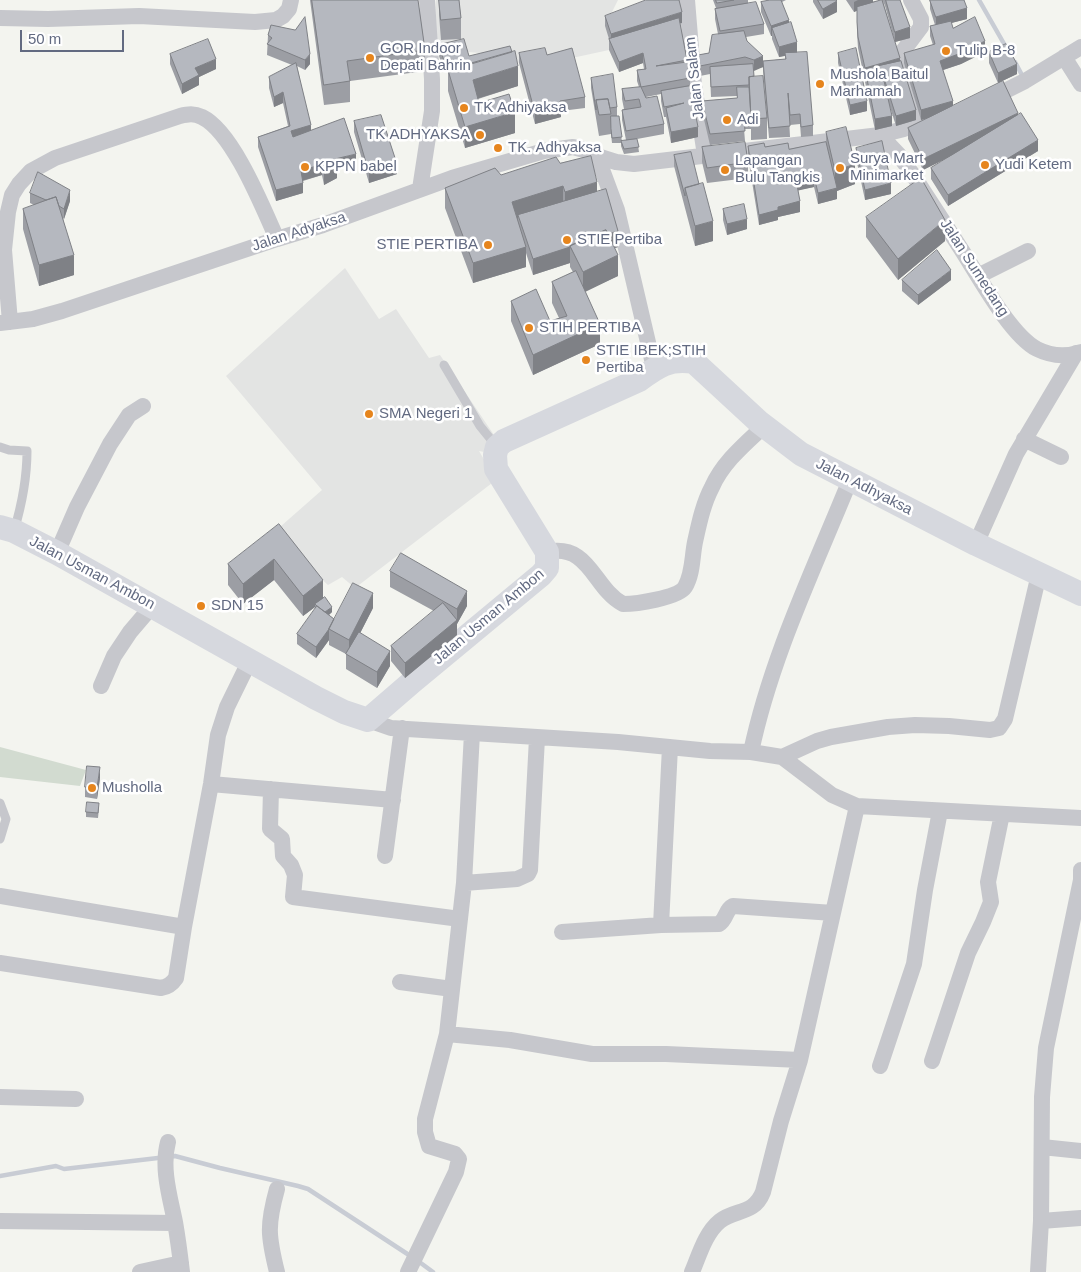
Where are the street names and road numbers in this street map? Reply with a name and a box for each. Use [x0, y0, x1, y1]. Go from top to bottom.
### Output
street label: Jalan Salam [682, 36, 708, 120]
street label: Jalan Adyaksa [250, 208, 348, 256]
street label: Jalan Sumedang [936, 216, 1012, 320]
street label: Jalan Adhyaksa [813, 455, 915, 519]
street label: Jalan Usman Ambon [26, 532, 158, 614]
street label: Jalan Usman Ambon [430, 565, 548, 669]

